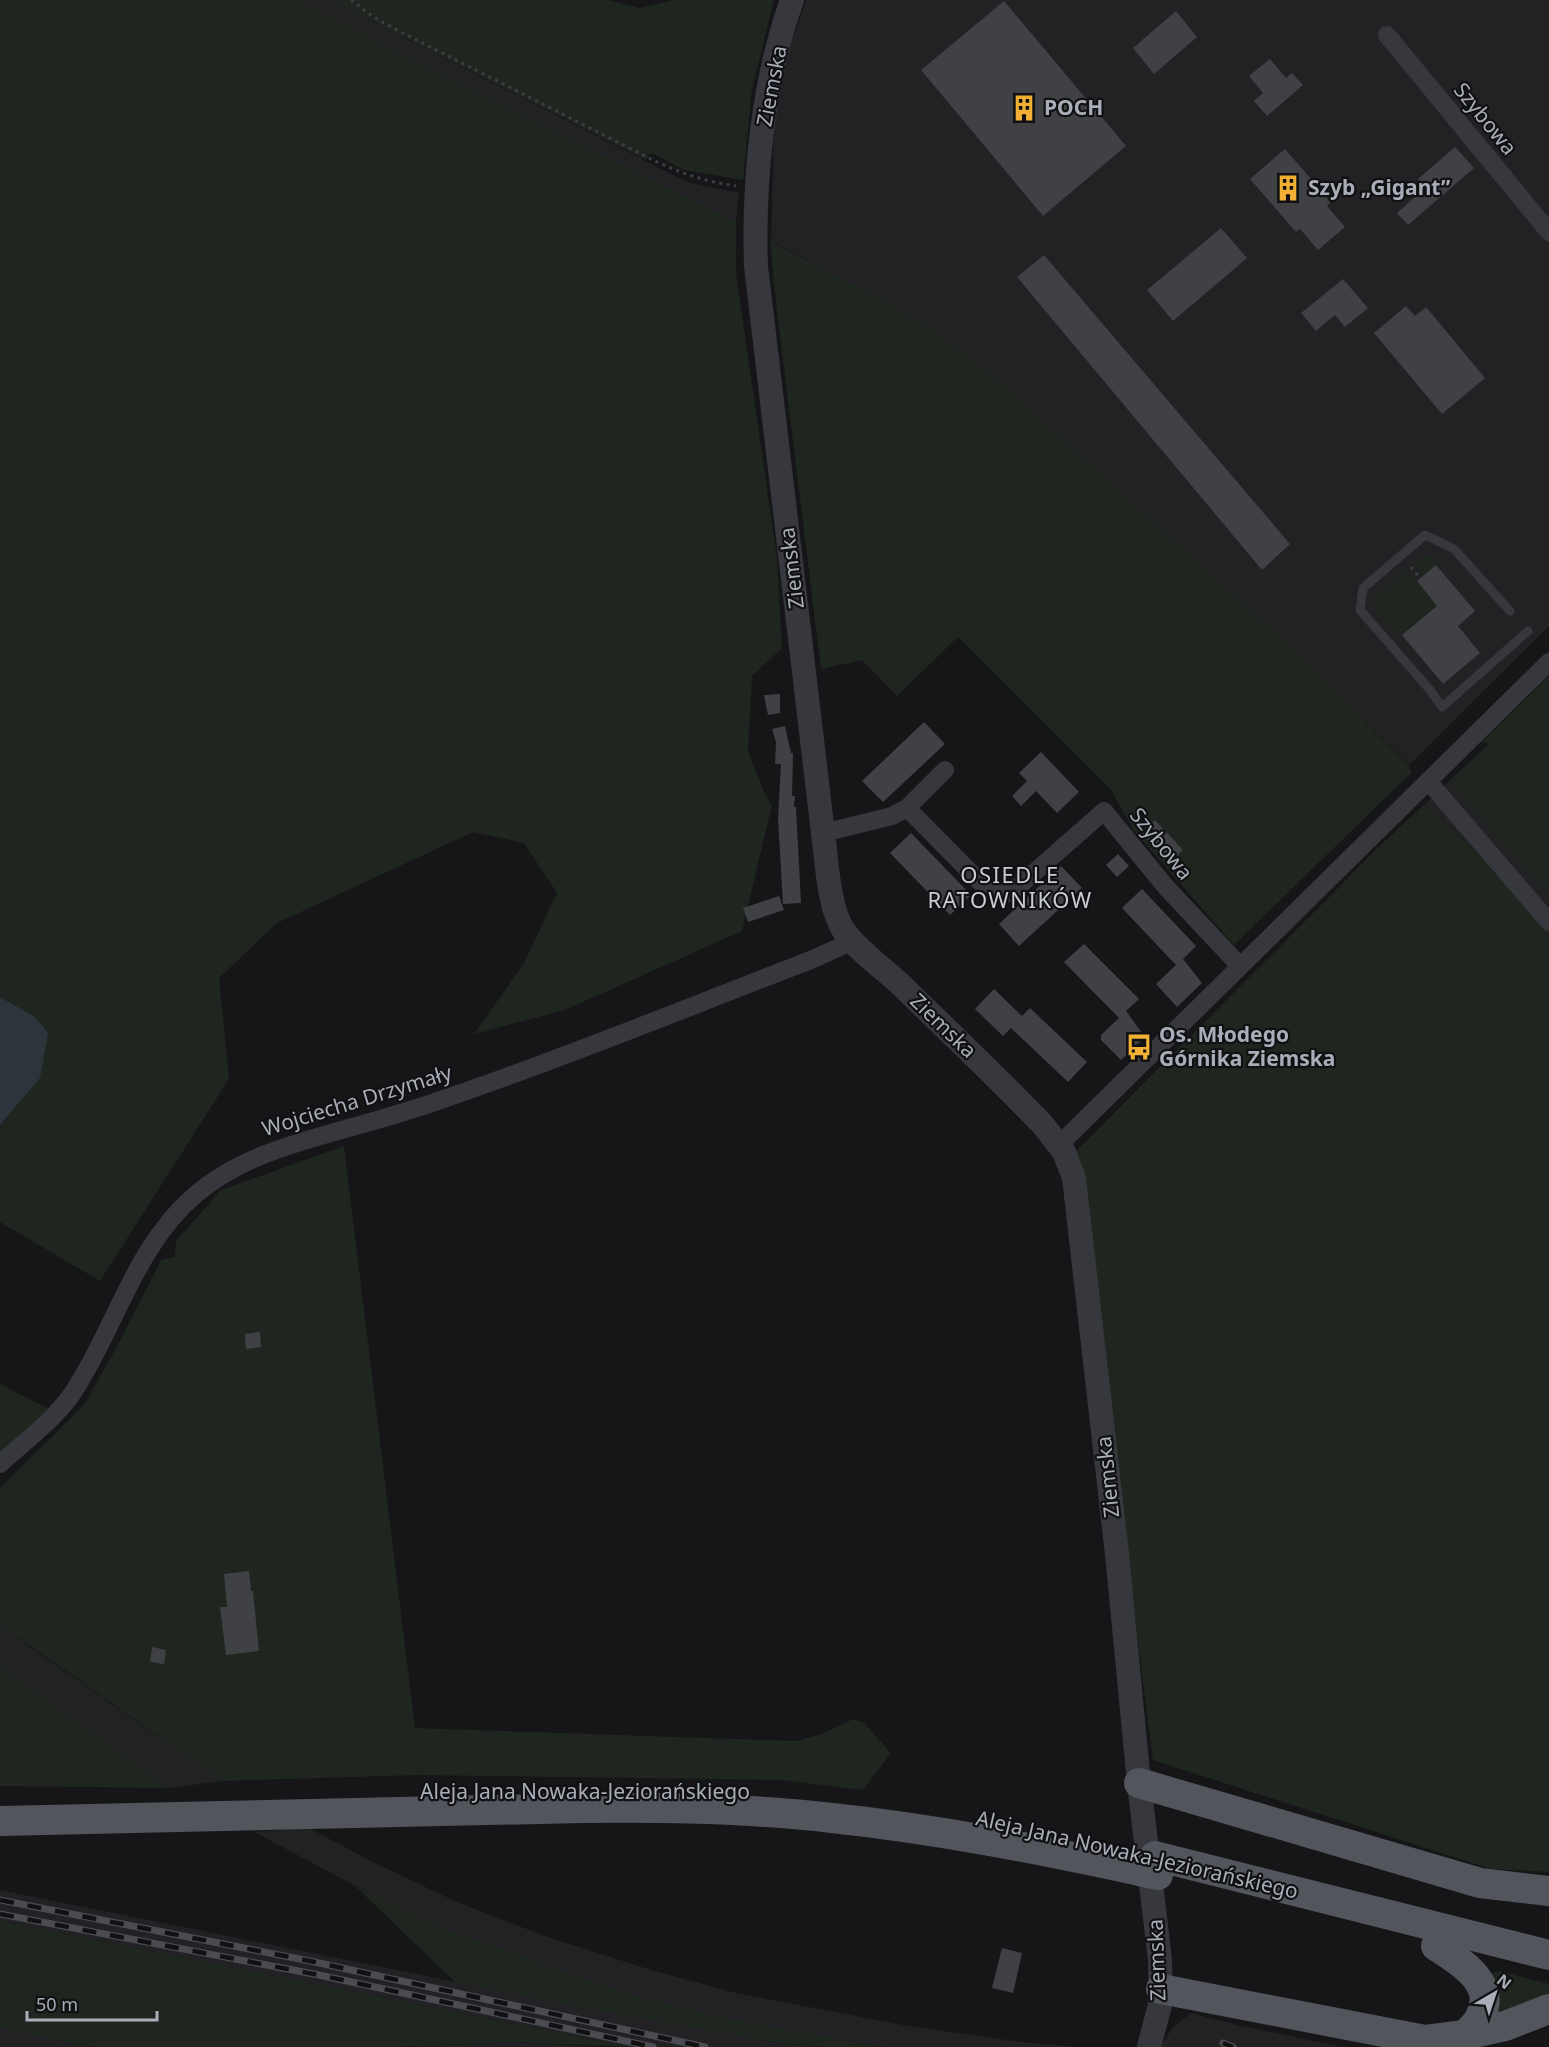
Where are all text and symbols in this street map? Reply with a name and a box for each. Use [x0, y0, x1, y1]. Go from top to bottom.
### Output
street label: Ziemska [749, 43, 793, 129]
street label: Szybowa [1448, 76, 1524, 160]
building icon: POCH [1009, 93, 1039, 123]
place label: POCH [1044, 93, 1103, 121]
building icon: Szyb „Gigant” [1273, 173, 1303, 203]
place label: Szyb „Gigant” [1308, 173, 1451, 201]
street label: Ziemska [772, 526, 810, 611]
street label: Szybowa [1124, 801, 1200, 885]
district label: OSIEDLE RATOWNIKÓW [927, 859, 1093, 914]
street label: Ziemska [904, 987, 983, 1064]
place label: Os. Młodego Górnika Ziemska [1159, 1020, 1335, 1072]
bus stop icon: Os. Młodego Górnika Ziemska [1124, 1032, 1154, 1062]
street label: Wojciecha Drzymały [258, 1058, 455, 1142]
street label: Ziemska [1089, 1435, 1125, 1519]
street label: Aleja Jana Nowaka-Jeziorańskiego [420, 1777, 750, 1805]
street label: Aleja Jana Nowaka-Jeziorańskiego [973, 1803, 1301, 1905]
street label: Ziemska [1141, 1919, 1171, 2001]
north arrow [1465, 1963, 1525, 2023]
text: N [1492, 1969, 1516, 1994]
scale bar [27, 1984, 158, 2022]
text: 50 m [36, 1992, 78, 2016]

